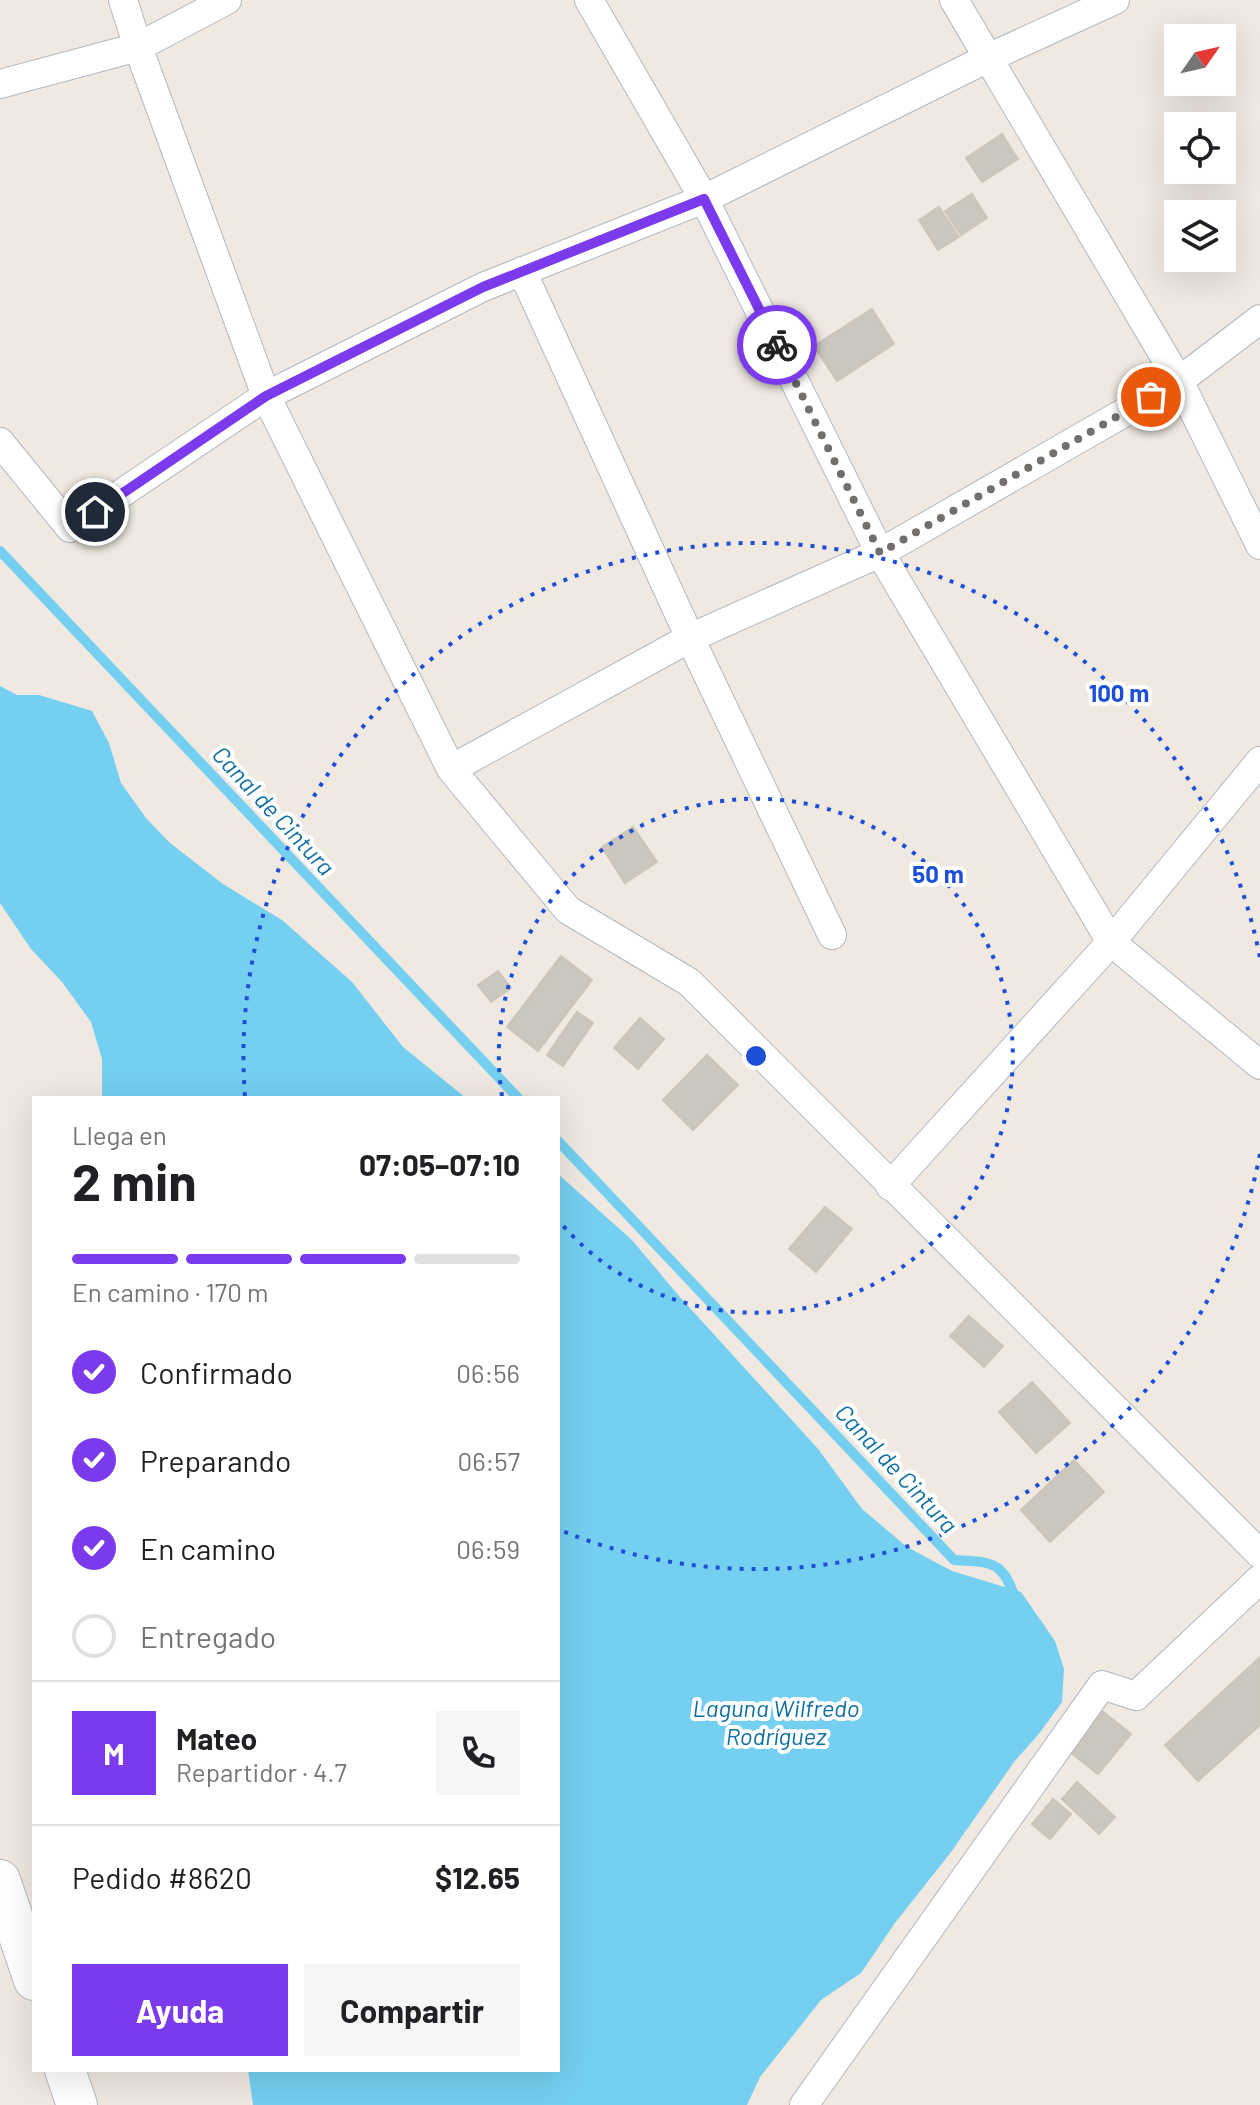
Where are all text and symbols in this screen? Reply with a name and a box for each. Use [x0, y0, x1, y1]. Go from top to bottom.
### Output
north arrow [1164, 24, 1236, 96]
map controls [1164, 24, 1236, 272]
button: locate [1164, 112, 1236, 184]
button: layers [1164, 200, 1236, 272]
courier [737, 305, 817, 385]
icon: bike [755, 323, 799, 367]
pin [1117, 363, 1185, 431]
icon: bag [1129, 375, 1173, 419]
pin [61, 478, 129, 546]
icon: home [73, 490, 117, 534]
text: 100 m [1089, 678, 1149, 707]
water label: Canal de Cintura [207, 739, 341, 881]
text: 50 m [912, 859, 964, 888]
centre of rings [742, 1042, 770, 1070]
text: Llega en [72, 1119, 167, 1150]
text: 07:05–07:10 [359, 1146, 520, 1182]
text: 2 min [72, 1149, 197, 1211]
text: En camino · 170 m [72, 1276, 269, 1307]
icon: check [72, 1350, 116, 1394]
text: Confirmado [140, 1354, 293, 1390]
text: 06:56 [456, 1357, 520, 1388]
water label: Canal de Cintura [830, 1397, 964, 1539]
icon: check [72, 1438, 116, 1482]
text: Preparando [140, 1442, 291, 1478]
text: 06:57 [457, 1445, 520, 1476]
icon: check [72, 1526, 116, 1570]
text: En camino [140, 1530, 276, 1566]
text: 06:59 [456, 1533, 520, 1564]
text: Entregado [140, 1618, 276, 1654]
water label: Laguna Wilfredo Rodríguez [693, 1693, 859, 1750]
button: phone [436, 1711, 520, 1795]
text: Mateo [176, 1720, 257, 1756]
text: M [103, 1735, 125, 1771]
text: Repartidor · 4.7 [176, 1756, 347, 1787]
text: Pedido #8620 [72, 1859, 252, 1895]
text: $12.65 [435, 1859, 520, 1895]
button: Ayuda [72, 1964, 288, 2056]
button: Compartir [304, 1964, 520, 2056]

